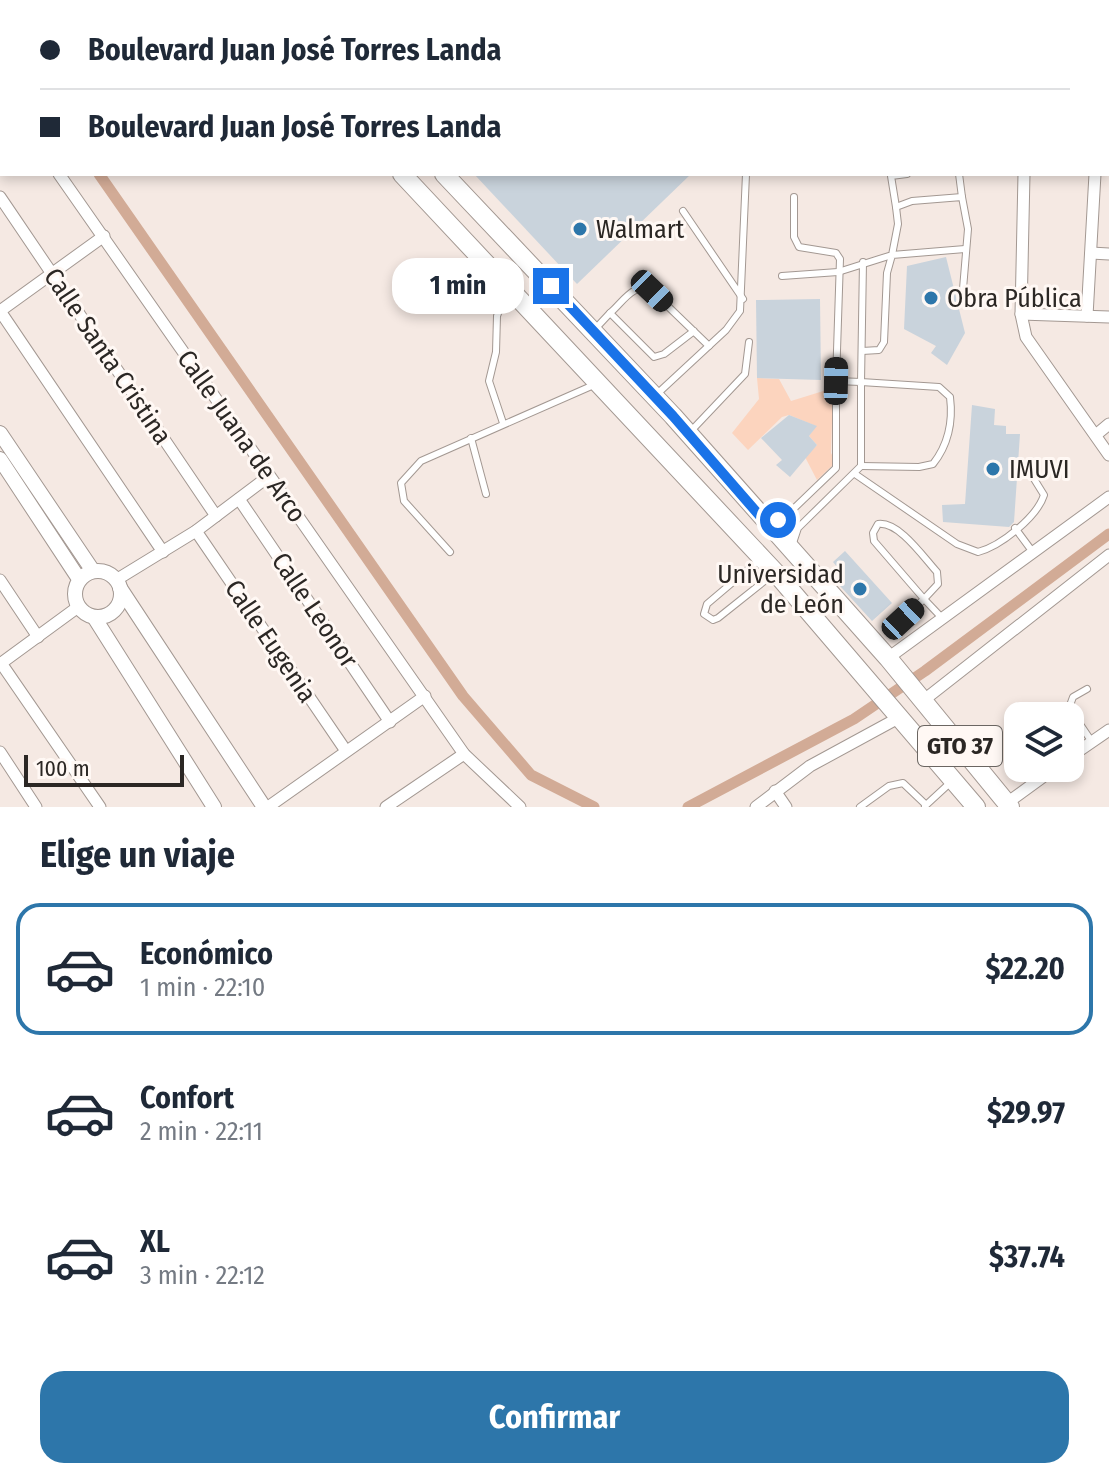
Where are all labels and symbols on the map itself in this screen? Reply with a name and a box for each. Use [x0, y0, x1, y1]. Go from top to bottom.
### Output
place label: Walmart [596, 214, 685, 245]
marker: Walmart [571, 220, 589, 238]
callout: 1 min [391, 258, 523, 314]
street label: Calle Santa Cristina [37, 262, 178, 450]
car [626, 266, 678, 316]
route end [533, 268, 569, 304]
place label: Obra Pública [947, 283, 1082, 314]
marker: Obra Pública [922, 289, 940, 307]
street label: Calle Juana de Arco [171, 344, 313, 528]
car [824, 357, 848, 405]
place label: IMUVI [1009, 454, 1070, 485]
marker: IMUVI [984, 460, 1002, 478]
route start [760, 502, 796, 538]
street label: Calle Leonor [265, 547, 364, 674]
place label: Universidad de León [717, 559, 844, 620]
street label: Calle Eugenia [218, 574, 323, 708]
marker: Universidad de León [851, 580, 869, 598]
car [877, 594, 929, 644]
road number: GTO 37 [918, 726, 1002, 766]
scale bar [24, 751, 184, 787]

